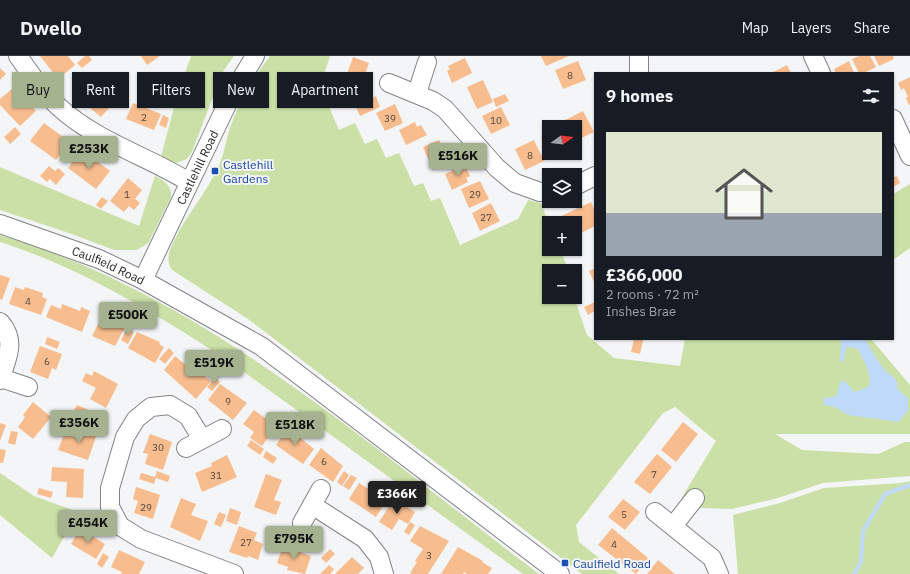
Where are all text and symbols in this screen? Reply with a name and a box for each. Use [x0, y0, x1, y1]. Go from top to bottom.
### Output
text: Dwello [20, 16, 82, 40]
text: Map [742, 19, 769, 37]
text: Layers [791, 19, 832, 37]
text: Share [854, 19, 890, 37]
house number: 8 [567, 69, 573, 82]
chip: Buy [12, 72, 64, 108]
chip: Rent [72, 72, 129, 108]
chip: Filters [137, 72, 205, 108]
chip: New [213, 72, 269, 108]
chip: Apartment [277, 72, 373, 108]
text: 9 homes [606, 85, 673, 107]
icon: filters [860, 85, 882, 107]
house number: 2 [141, 111, 147, 124]
house number: 39 [384, 112, 396, 125]
house number: 10 [490, 114, 502, 127]
north arrow [542, 120, 582, 160]
map controls [542, 120, 582, 304]
street label: Castlehill Road [173, 128, 221, 207]
pin: £253K [61, 136, 117, 170]
text: £253K [69, 140, 109, 157]
pin: £516K [430, 143, 486, 177]
text: £516K [438, 147, 478, 164]
house number: 8 [527, 149, 533, 162]
place label: Castlehill Gardens [223, 157, 273, 186]
icon: home [708, 158, 780, 230]
marker: Castlehill Gardens [210, 166, 220, 176]
button: layers [542, 168, 582, 208]
house number: 1 [124, 188, 130, 201]
house number: 29 [469, 188, 481, 201]
house number: 27 [480, 211, 492, 224]
button: + [542, 216, 582, 256]
street label: Caulfield Road [70, 243, 147, 287]
button: − [542, 264, 582, 304]
text: £366,000 [606, 264, 682, 286]
text: 2 rooms · 72 m² [606, 286, 699, 303]
house number: 4 [25, 295, 31, 308]
pin: £500K [100, 302, 156, 336]
text: Inshes Brae [606, 303, 676, 320]
text: £500K [108, 306, 148, 323]
pin: £519K [186, 350, 242, 384]
text: £519K [194, 354, 234, 371]
house number: 6 [44, 355, 50, 368]
house number: 9 [225, 395, 231, 408]
pin: £356K [51, 410, 107, 444]
pin: £518K [267, 412, 323, 446]
text: £356K [59, 414, 99, 431]
text: £518K [275, 416, 315, 433]
house number: 30 [152, 441, 164, 454]
house number: 6 [321, 455, 327, 468]
house number: 7 [651, 468, 657, 481]
house number: 31 [210, 469, 222, 482]
pin: £366K [369, 481, 425, 515]
text: £366K [377, 485, 417, 502]
house number: 29 [140, 501, 152, 514]
house number: 5 [621, 508, 627, 521]
pin: £454K [60, 510, 116, 544]
text: £454K [68, 514, 108, 531]
pin: £795K [266, 526, 322, 560]
text: £795K [274, 530, 314, 547]
house number: 27 [240, 536, 252, 549]
house number: 4 [611, 538, 617, 551]
house number: 3 [426, 549, 432, 562]
place label: Caulfield Road [573, 556, 651, 571]
marker: Caulfield Road [560, 558, 570, 568]

